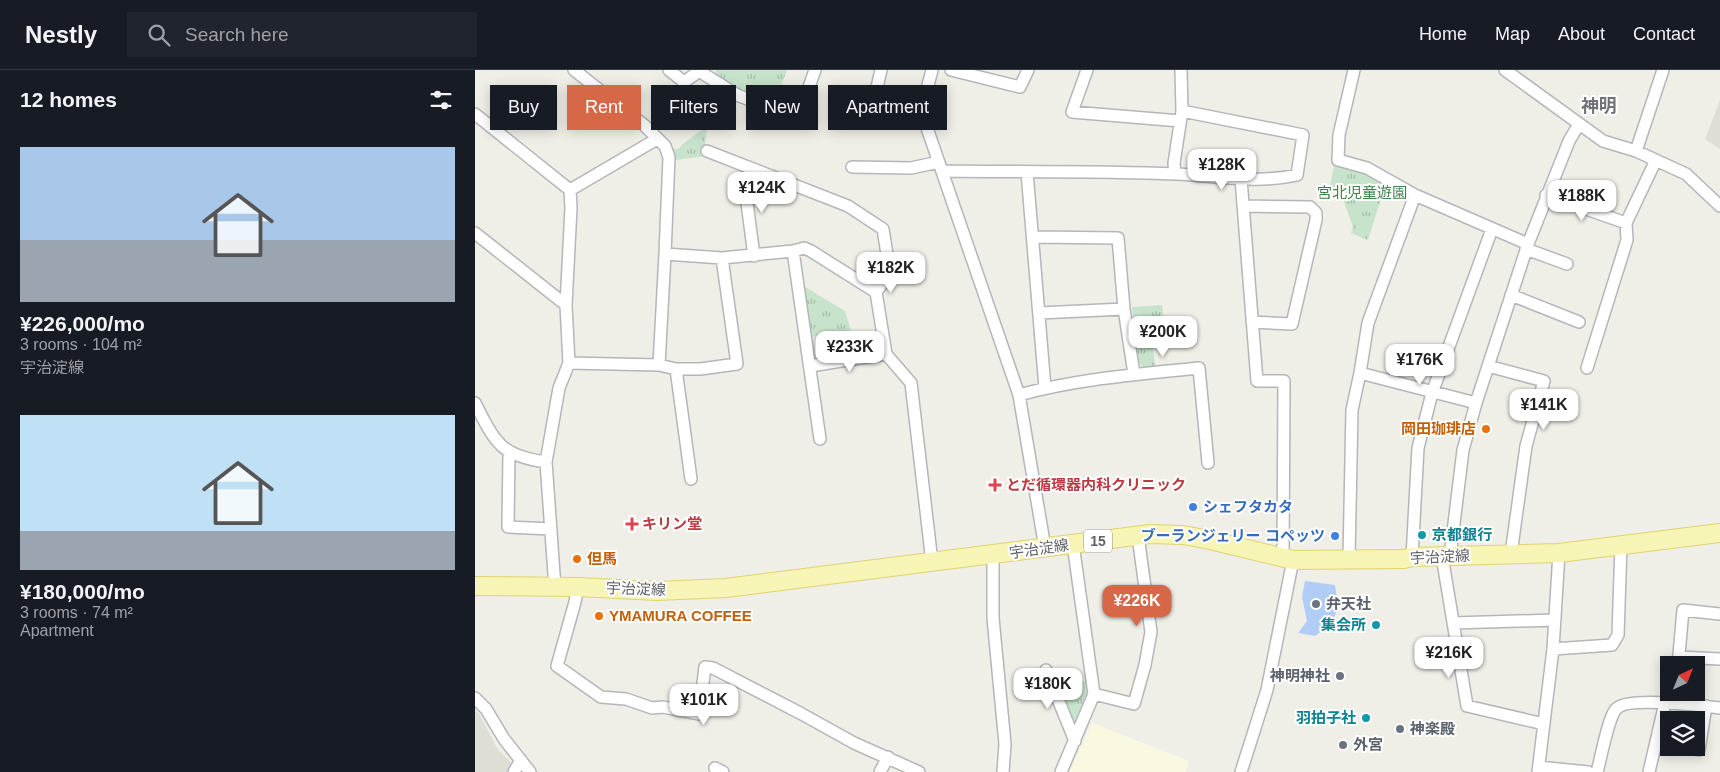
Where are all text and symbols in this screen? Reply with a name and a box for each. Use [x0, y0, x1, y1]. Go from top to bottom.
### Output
search box [127, 12, 477, 57]
text: Nestly [25, 21, 97, 48]
icon: search [145, 21, 173, 49]
text: Search here [185, 24, 289, 45]
text: Home [1419, 24, 1467, 44]
text: Map [1495, 24, 1530, 44]
text: About [1558, 24, 1605, 44]
text: Contact [1633, 24, 1695, 44]
chip: Buy [490, 85, 557, 130]
chip: Rent [567, 85, 641, 130]
chip: Filters [651, 85, 736, 130]
chip: New [746, 85, 818, 130]
chip: Apartment [828, 85, 947, 130]
icon: filters [427, 86, 455, 114]
text: 12 homes [20, 88, 117, 111]
district label: 神明 [1581, 96, 1617, 116]
pin: ¥128K [1187, 148, 1257, 191]
text: ¥128K [1198, 156, 1246, 173]
pin: ¥124K [727, 172, 797, 214]
text: ¥124K [738, 179, 786, 196]
icon: home [193, 180, 283, 270]
pin: ¥188K [1547, 180, 1617, 222]
park label: 宮北児童遊園 [1317, 184, 1407, 201]
text: ¥188K [1558, 187, 1606, 204]
pin: ¥182K [856, 252, 926, 294]
text: ¥182K [867, 259, 915, 276]
text: ¥226,000/mo [20, 312, 145, 335]
pin: ¥200K [1128, 316, 1198, 358]
text: ¥200K [1139, 323, 1187, 340]
pin: ¥233K [815, 330, 885, 373]
text: 3 rooms · 104 m² [20, 336, 142, 353]
text: ¥233K [826, 338, 874, 355]
pin: ¥176K [1385, 344, 1455, 386]
text: ¥176K [1396, 351, 1444, 368]
text: 宇治淀線 [20, 359, 84, 376]
pin: ¥141K [1509, 388, 1579, 431]
text: ¥141K [1520, 396, 1568, 413]
place label: 岡田珈琲店 [1401, 420, 1476, 437]
marker: 岡田珈琲店 [1480, 423, 1492, 435]
icon: home [193, 448, 283, 538]
place label: とだ循環器内科クリニック [1006, 476, 1186, 493]
marker: とだ循環器内科クリニック [988, 478, 1002, 492]
place label: シェフタカタ [1203, 498, 1293, 515]
marker: シェフタカタ [1187, 501, 1199, 513]
place label: キリン堂 [642, 515, 702, 532]
marker: キリン堂 [626, 518, 638, 530]
place label: 京都銀行 [1432, 526, 1492, 543]
place label: ブーランジェリー コペッツ [1141, 527, 1325, 544]
marker: 京都銀行 [1416, 529, 1428, 541]
road number: 15 [1084, 530, 1112, 552]
marker: ブーランジェリー コペッツ [1329, 530, 1341, 542]
street label: 宇治淀線 [1008, 536, 1070, 561]
street label: 宇治淀線 [1410, 546, 1470, 567]
place label: 但馬 [587, 550, 617, 567]
marker: 但馬 [571, 553, 583, 565]
street label: 宇治淀線 [606, 579, 666, 598]
text: ¥180,000/mo [20, 580, 145, 603]
pin: ¥226K [1102, 584, 1172, 627]
text: ¥226K [1113, 592, 1161, 609]
place label: 弁天社 [1326, 595, 1371, 612]
marker: 弁天社 [1310, 598, 1322, 610]
text: 3 rooms · 74 m² [20, 604, 133, 621]
place label: YMAMURA COFFEE [609, 607, 752, 624]
marker: YMAMURA COFFEE [593, 610, 605, 622]
place label: 集会所 [1320, 616, 1366, 633]
marker: 集会所 [1370, 619, 1382, 631]
text: Apartment [20, 622, 94, 639]
pin: ¥216K [1414, 636, 1484, 679]
text: ¥216K [1425, 644, 1473, 661]
north arrow [1660, 656, 1705, 701]
map controls [1660, 656, 1705, 756]
place label: 神明神社 [1269, 667, 1330, 684]
pin: ¥180K [1013, 668, 1083, 710]
marker: 神明神社 [1334, 670, 1346, 682]
text: ¥180K [1024, 675, 1072, 692]
pin: ¥101K [669, 684, 739, 726]
text: ¥101K [680, 691, 728, 708]
place label: 羽拍子社 [1296, 709, 1356, 726]
button: layers [1660, 711, 1705, 756]
marker: 羽拍子社 [1360, 712, 1372, 724]
place label: 神楽殿 [1409, 720, 1455, 737]
marker: 神楽殿 [1394, 723, 1406, 735]
place label: 外宮 [1353, 736, 1383, 753]
marker: 外宮 [1337, 739, 1349, 751]

